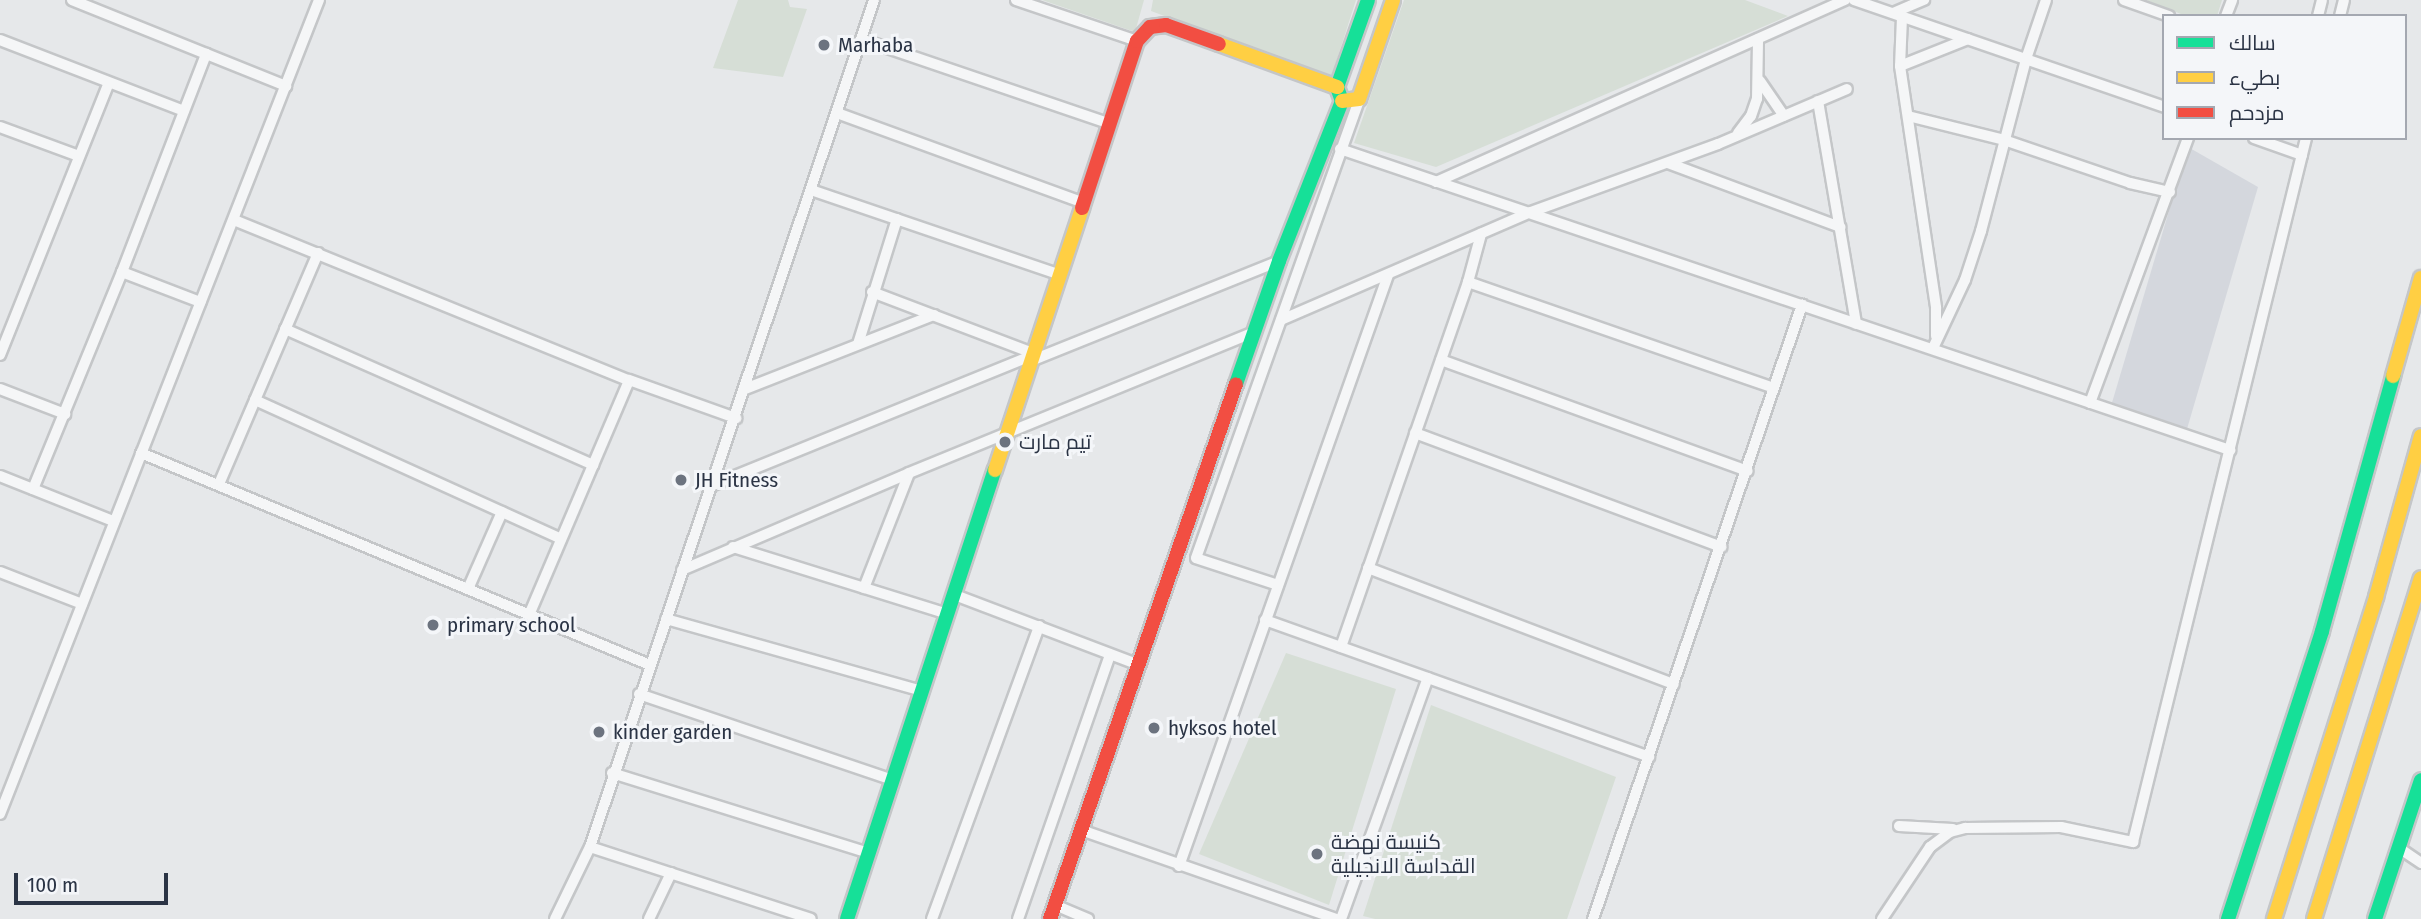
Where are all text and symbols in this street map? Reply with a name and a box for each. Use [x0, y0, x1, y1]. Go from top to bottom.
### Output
legend [2162, 14, 2407, 140]
text: سالك [2229, 30, 2276, 56]
place label: Marhaba [838, 32, 913, 58]
marker: Marhaba [816, 37, 832, 53]
text: بطيء [2229, 65, 2280, 91]
text: مزدحم [2229, 100, 2284, 126]
place label: تيم مارت [1019, 429, 1091, 455]
marker: تيم مارت [997, 434, 1013, 450]
place label: JH Fitness [695, 467, 778, 493]
marker: JH Fitness [673, 472, 689, 488]
place label: primary school [447, 612, 576, 638]
marker: primary school [425, 617, 441, 633]
place label: hyksos hotel [1168, 715, 1276, 741]
place label: kinder garden [613, 719, 732, 745]
marker: hyksos hotel [1146, 720, 1162, 736]
marker: kinder garden [591, 724, 607, 740]
place label: كنيسة نهضة القداسة الانجيلية [1331, 829, 1476, 879]
marker: كنيسة نهضة القداسة الانجيلية [1309, 846, 1325, 862]
scale bar [18, 860, 172, 904]
text: 100 m [27, 872, 78, 898]

